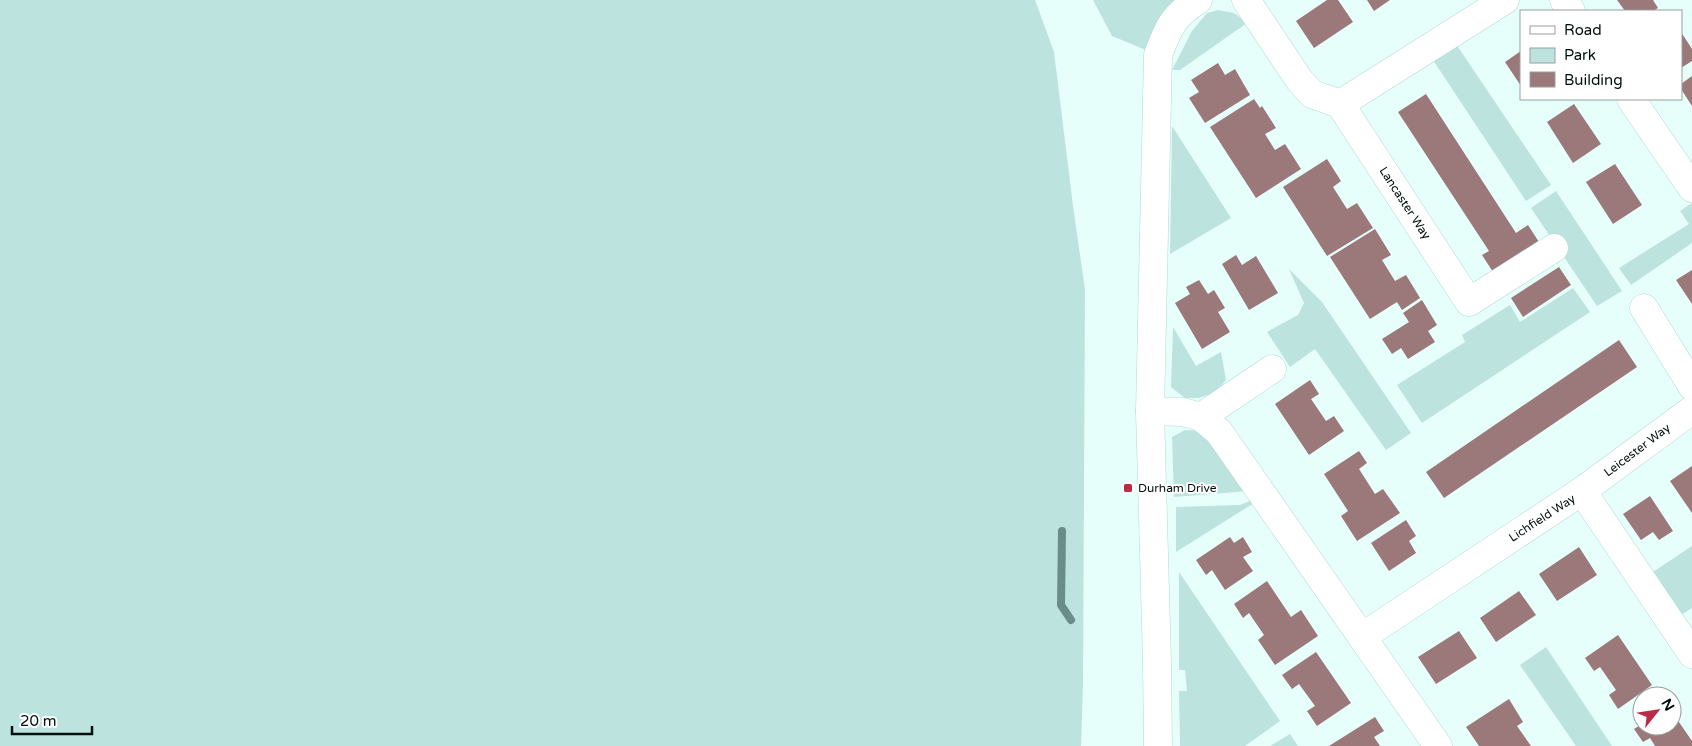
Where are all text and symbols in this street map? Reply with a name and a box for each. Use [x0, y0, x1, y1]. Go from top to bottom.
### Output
legend [1520, 10, 1682, 100]
text: Road [1564, 21, 1602, 39]
text: Park [1564, 46, 1596, 64]
text: Building [1564, 71, 1623, 89]
street label: Lancaster Way [1376, 164, 1434, 242]
street label: Leicester Way [1601, 420, 1673, 479]
place label: Durham Drive [1138, 481, 1217, 495]
marker: Durham Drive [1122, 482, 1134, 494]
street label: Lichfield Way [1506, 491, 1578, 545]
north arrow [1632, 686, 1682, 736]
text: N [1658, 696, 1678, 714]
scale bar [12, 704, 92, 736]
text: 20 m [20, 712, 57, 730]

